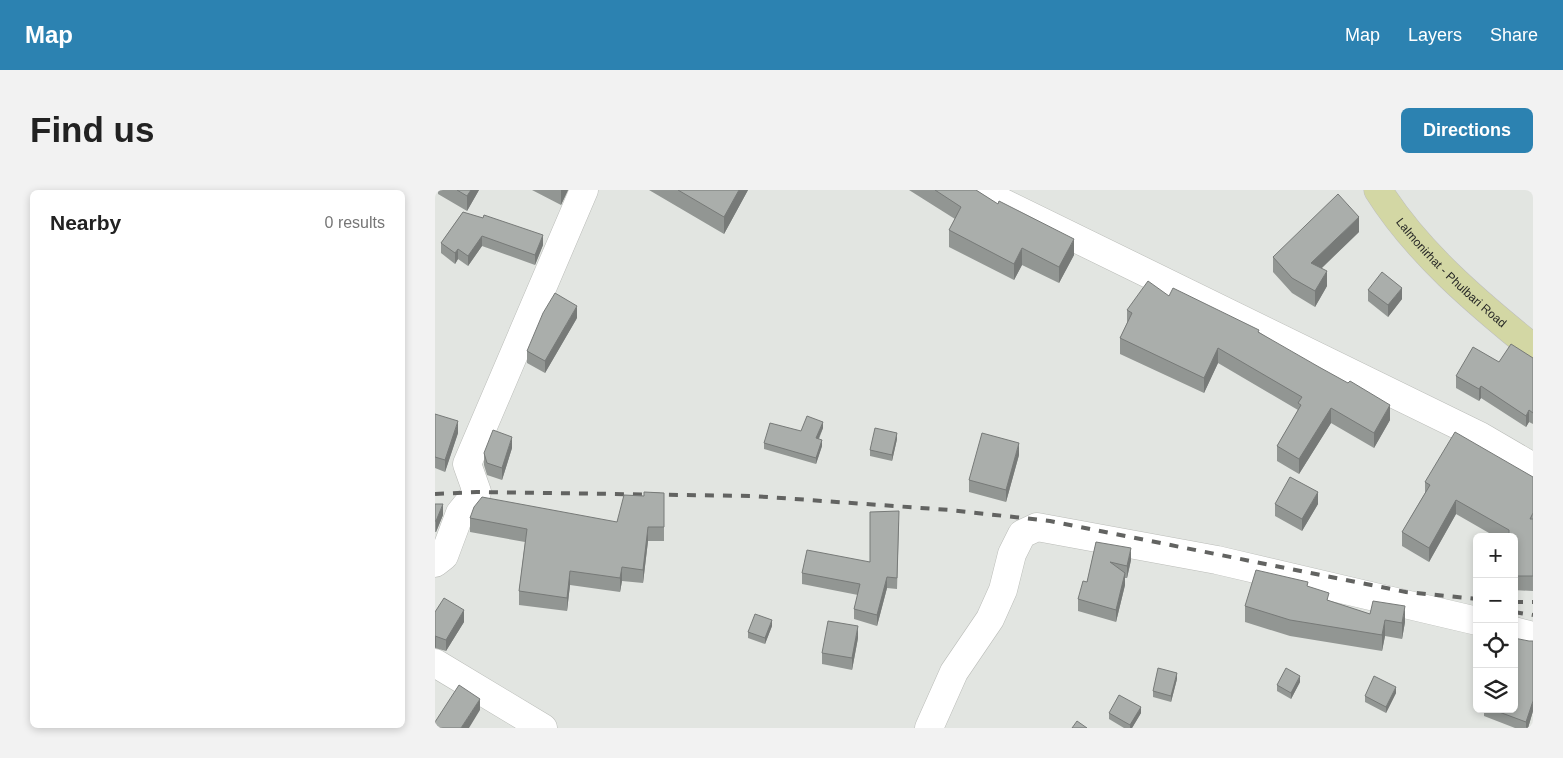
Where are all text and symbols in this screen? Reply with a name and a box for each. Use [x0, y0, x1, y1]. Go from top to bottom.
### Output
text: Map [25, 21, 73, 48]
text: Map [1345, 25, 1380, 45]
text: Layers [1408, 25, 1462, 45]
text: Share [1490, 25, 1538, 45]
button: Directions [1401, 108, 1533, 153]
text: Find us [30, 110, 154, 149]
text: Nearby [50, 211, 121, 234]
text: 0 results [325, 214, 385, 231]
street label: Lalmonirhat - Phulbari Road [1393, 215, 1509, 330]
map controls [1473, 533, 1518, 713]
button: + [1473, 533, 1518, 578]
button: − [1473, 578, 1518, 623]
button: locate [1473, 623, 1518, 668]
button: layers [1473, 668, 1518, 713]

